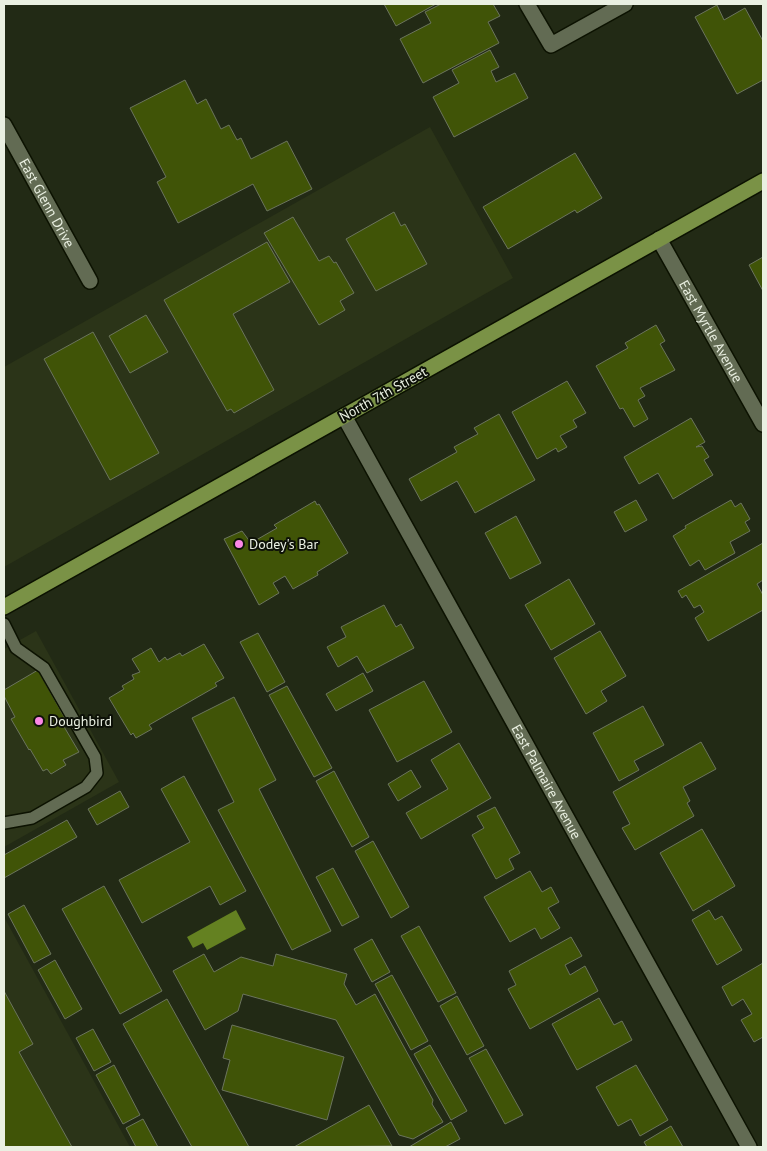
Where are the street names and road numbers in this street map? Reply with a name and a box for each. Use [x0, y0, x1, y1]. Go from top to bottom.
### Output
street label: East Glenn Drive [15, 155, 79, 251]
street label: East Myrtle Avenue [675, 277, 747, 386]
street label: North 7th Street [336, 362, 430, 425]
street label: East Palmaire Avenue [508, 721, 586, 842]

